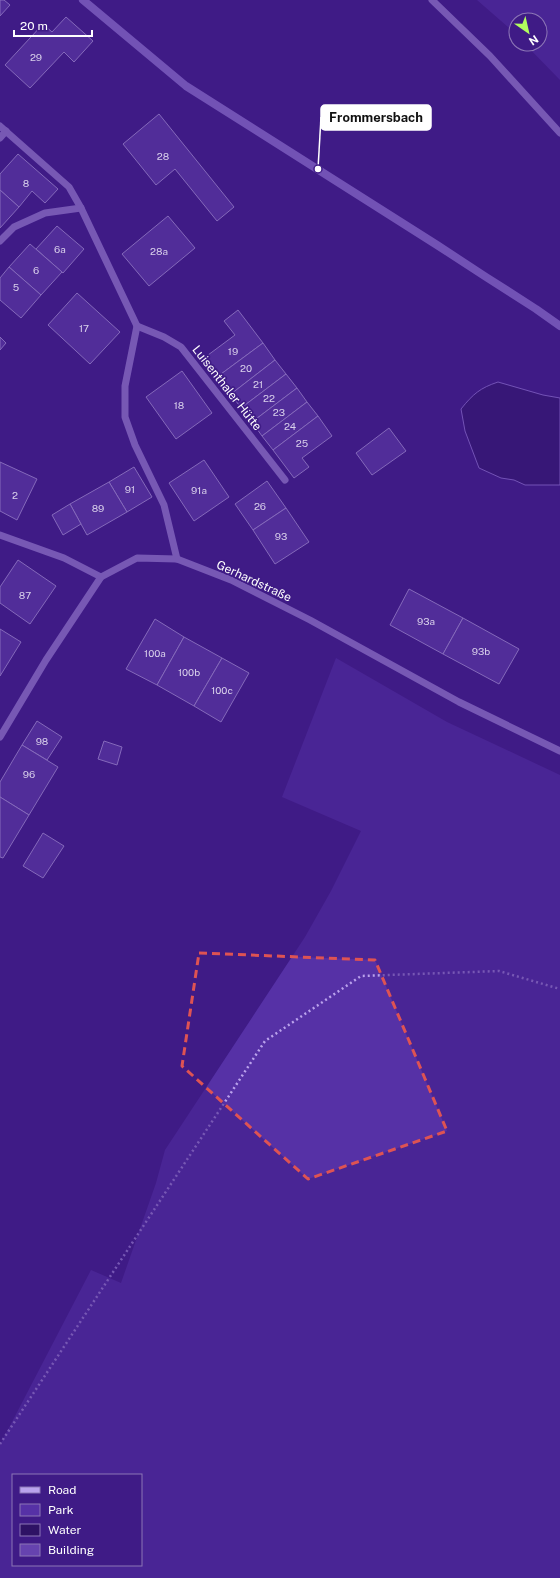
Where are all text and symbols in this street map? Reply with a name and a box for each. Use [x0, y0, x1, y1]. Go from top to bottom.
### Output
scale bar [14, 12, 92, 38]
north arrow [508, 12, 548, 52]
text: 20 m [20, 19, 48, 33]
text: N [527, 33, 541, 48]
house number: 29 [30, 51, 42, 63]
callout: Frommersbach [321, 105, 431, 130]
text: Frommersbach [329, 110, 423, 125]
house number: 28 [157, 150, 169, 162]
house number: 8 [23, 177, 29, 189]
house number: 6a [54, 243, 66, 255]
house number: 28a [150, 245, 168, 257]
house number: 6 [33, 264, 39, 276]
house number: 5 [13, 281, 19, 293]
house number: 17 [79, 322, 89, 334]
street label: Luisenthaler Hütte [189, 343, 265, 433]
house number: 19 [228, 345, 238, 357]
house number: 20 [240, 362, 252, 374]
house number: 21 [253, 378, 263, 390]
house number: 22 [263, 392, 275, 404]
house number: 18 [174, 399, 184, 411]
house number: 23 [273, 406, 285, 418]
house number: 24 [284, 420, 296, 432]
house number: 25 [296, 437, 308, 449]
house number: 91 [125, 483, 135, 495]
house number: 91a [191, 484, 207, 496]
house number: 2 [12, 489, 18, 501]
house number: 26 [254, 500, 266, 512]
house number: 89 [92, 502, 104, 514]
house number: 93 [275, 530, 287, 542]
street label: Gerhardstraße [214, 558, 294, 605]
house number: 87 [19, 589, 31, 601]
house number: 93a [417, 615, 435, 627]
house number: 93b [472, 645, 490, 657]
house number: 100a [144, 647, 166, 659]
house number: 100b [178, 666, 200, 678]
house number: 100c [211, 684, 233, 696]
house number: 98 [36, 735, 48, 747]
house number: 96 [23, 768, 35, 780]
legend [12, 1474, 142, 1566]
text: Road [48, 1483, 76, 1497]
text: Park [48, 1503, 74, 1517]
text: Water [48, 1523, 82, 1537]
text: Building [48, 1543, 94, 1557]

